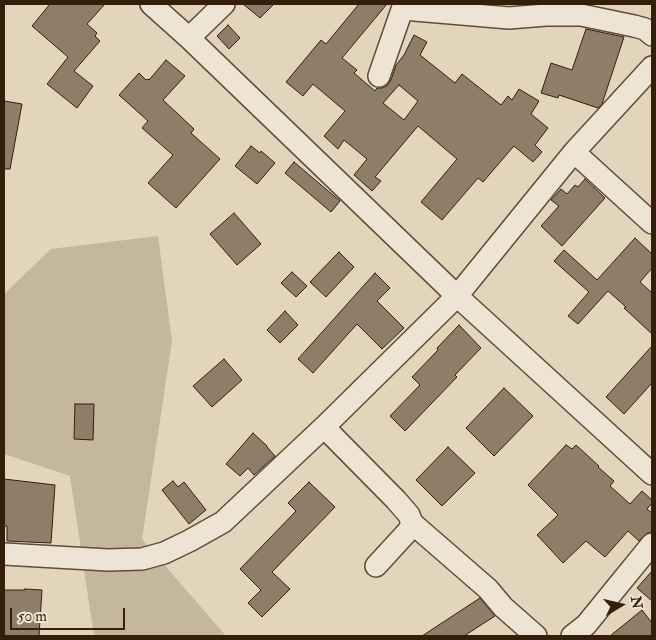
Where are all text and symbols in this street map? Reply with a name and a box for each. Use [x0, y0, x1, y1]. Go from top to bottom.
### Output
north arrow [596, 580, 646, 630]
text: N [627, 595, 646, 610]
scale bar [12, 598, 128, 630]
text: 50 m [18, 607, 47, 626]

